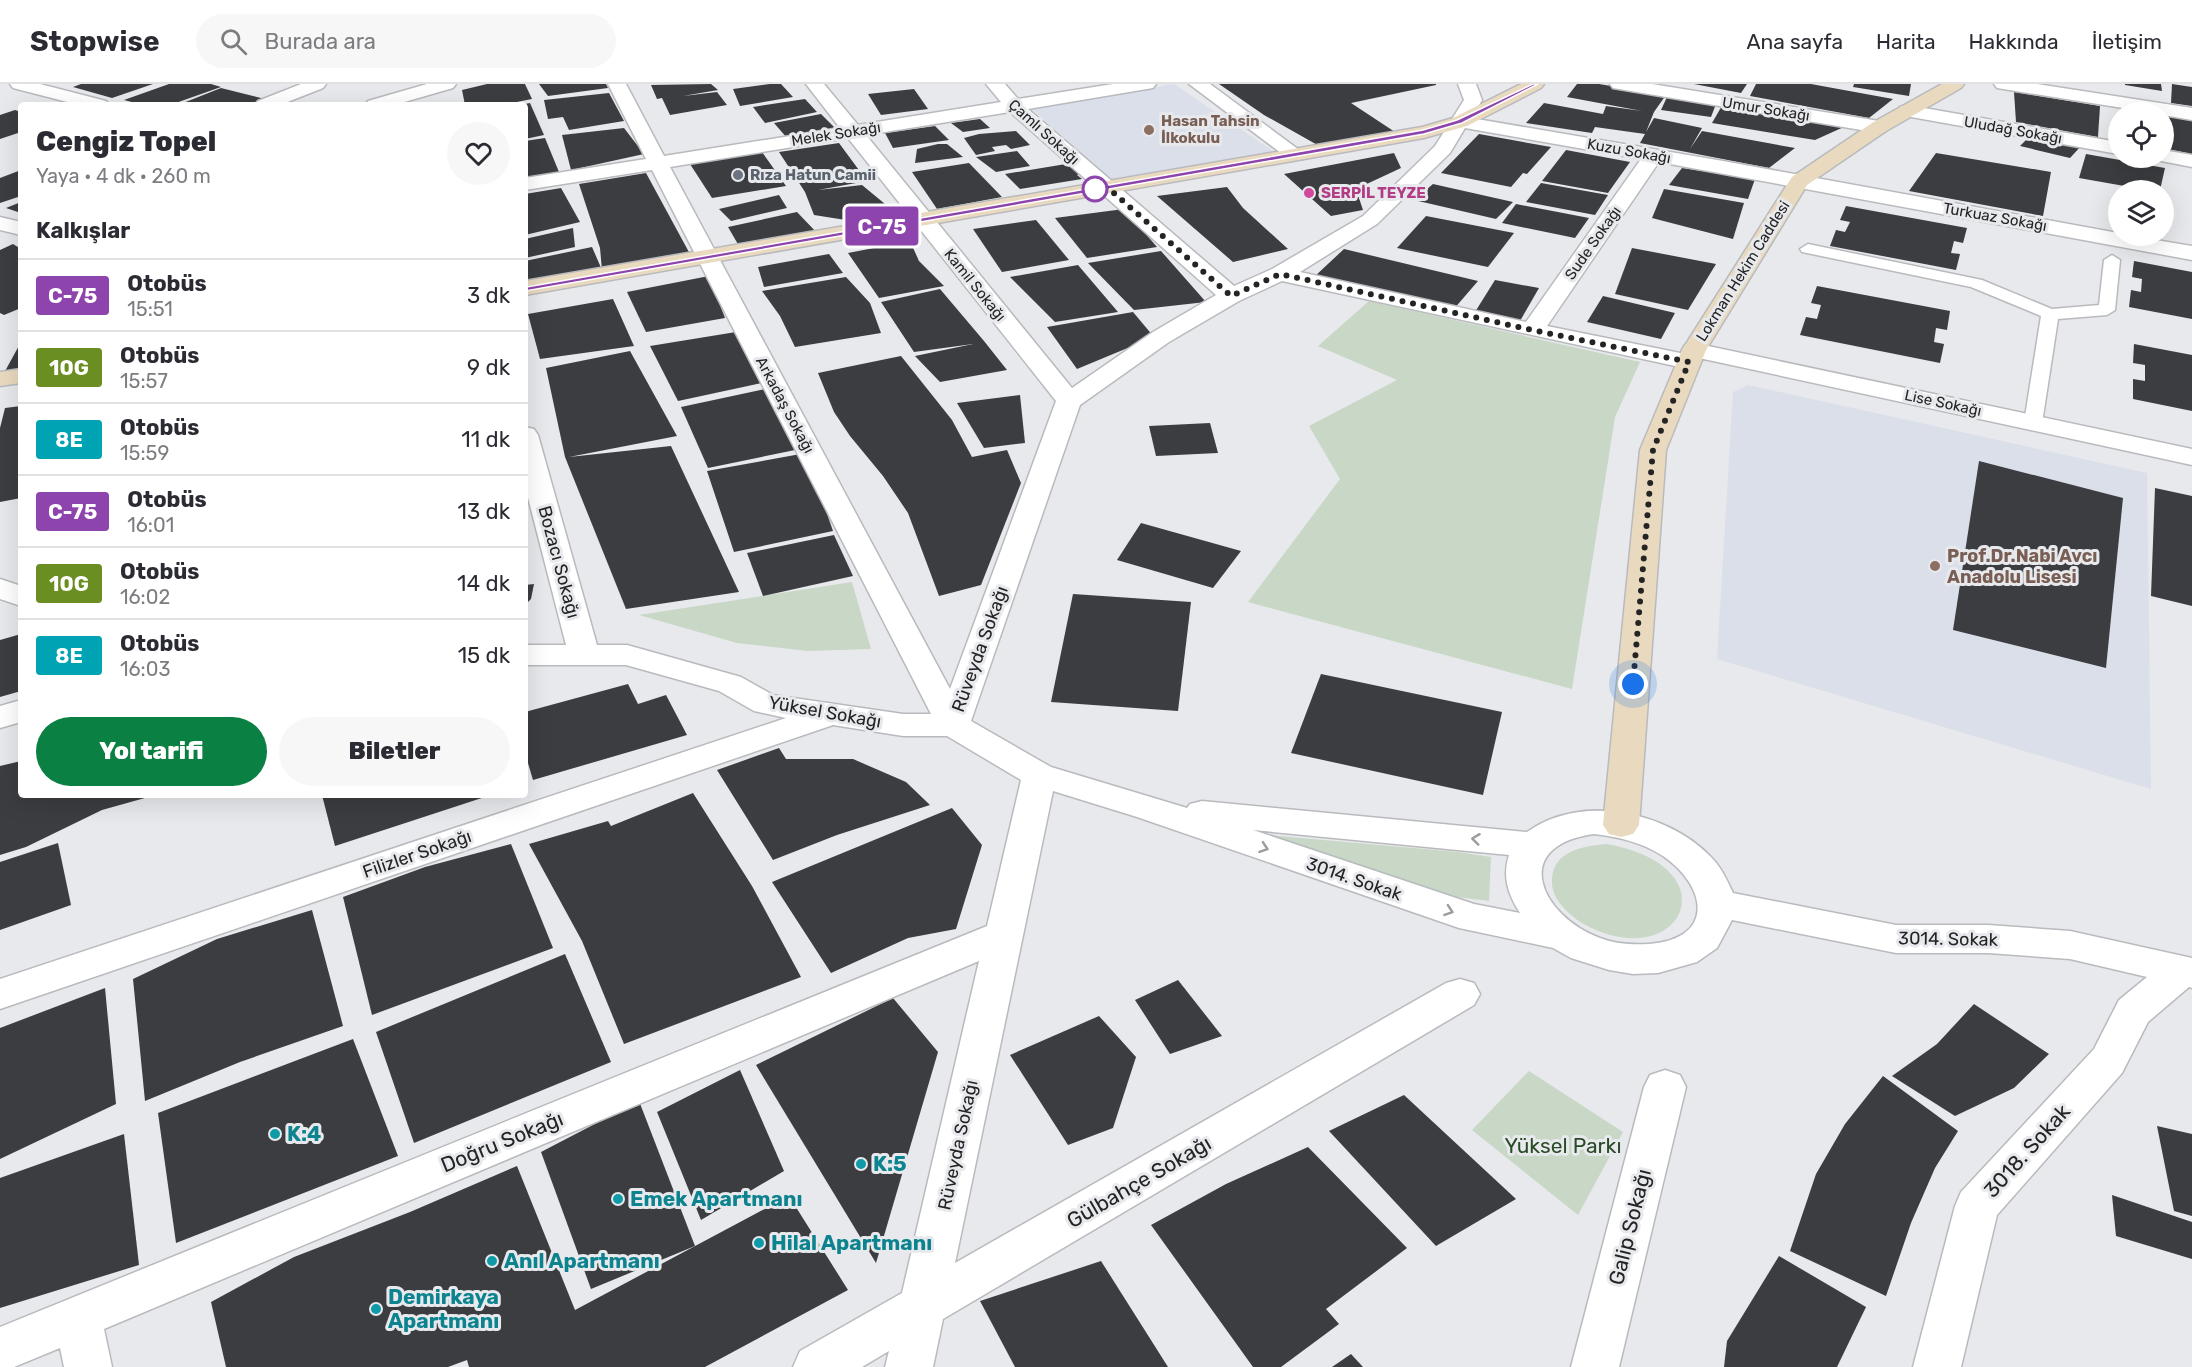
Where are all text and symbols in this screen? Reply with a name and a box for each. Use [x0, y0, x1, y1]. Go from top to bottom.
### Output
search box [196, 14, 616, 68]
text: Stopwise [30, 25, 160, 58]
icon: search [217, 25, 250, 58]
text: Burada ara [265, 28, 376, 55]
text: Ana sayfa [1746, 29, 1843, 54]
text: Harita [1876, 29, 1936, 54]
text: Hakkında [1969, 29, 2059, 54]
text: İletişim [2092, 29, 2162, 54]
street label: Umur Sokağı [1721, 93, 1811, 125]
street label: Çamlı Sokağı [1005, 96, 1083, 168]
map controls [2108, 102, 2174, 246]
button: locate [2108, 102, 2174, 168]
place label: Hasan Tahsin İlkokulu [1161, 112, 1260, 147]
street label: Uludağ Sokağı [1962, 113, 2064, 147]
street label: Melek Sokağı [790, 118, 882, 150]
button: heart [447, 122, 510, 185]
marker: Hasan Tahsin İlkokulu [1142, 123, 1156, 137]
text: Cengiz Topel [36, 125, 216, 158]
street label: Kuzu Sokağı [1586, 135, 1672, 167]
text: Yaya · 4 dk · 260 m [36, 164, 211, 188]
place label: Rıza Hatun Camii [750, 166, 876, 184]
marker: Rıza Hatun Camii [731, 168, 745, 182]
unlabelled marker [1082, 176, 1108, 202]
button: layers [2108, 180, 2174, 246]
place label: SERPİL TEYZE [1321, 184, 1426, 202]
marker: SERPİL TEYZE [1302, 186, 1316, 200]
street label: Lokman Hekim Caddesi [1692, 197, 1794, 345]
street label: Turkuaz Sokağı [1942, 199, 2048, 235]
street label: Sude Sokağı [1561, 203, 1625, 283]
line badge: C-75 [840, 206, 924, 246]
text: C-75 [857, 214, 907, 239]
text: Kalkışlar [36, 217, 130, 244]
street label: Kamil Sokağı [940, 245, 1010, 325]
text: Otobüs [127, 270, 207, 297]
text: 3 dk [467, 282, 510, 309]
text: C-75 [48, 283, 97, 308]
text: 15:51 [127, 297, 173, 321]
text: Otobüs [120, 342, 200, 369]
text: 9 dk [467, 354, 510, 381]
street label: Arkadaş Sokağı [752, 354, 818, 456]
text: 10G [49, 355, 89, 380]
text: 15:57 [120, 369, 168, 393]
street label: Lise Sokağı [1903, 386, 1983, 420]
text: Otobüs [120, 414, 200, 441]
text: 11 dk [461, 426, 510, 453]
text: 8E [55, 427, 83, 452]
text: 15:59 [120, 441, 169, 465]
text: Otobüs [127, 486, 207, 513]
text: 13 dk [458, 498, 510, 525]
text: C-75 [48, 499, 97, 524]
street label: Bozacı Sokağı [533, 503, 585, 621]
text: 16:01 [127, 513, 174, 537]
place label: Prof.Dr.Nabi Avcı Anadolu Lisesi [1947, 545, 2097, 588]
text: Otobüs [120, 558, 200, 585]
marker: Prof.Dr.Nabi Avcı Anadolu Lisesi [1928, 559, 1942, 573]
text: 14 dk [457, 570, 510, 597]
text: 10G [49, 571, 89, 596]
street label: Rüveyda Sokağı [947, 583, 1013, 715]
text: 16:02 [120, 585, 170, 609]
text: Otobüs [120, 630, 200, 657]
text: 15 dk [458, 642, 510, 669]
text: 8E [55, 643, 83, 668]
text: 16:03 [120, 657, 170, 681]
your location [1618, 669, 1648, 699]
street label: Yüksel Sokağı [767, 691, 883, 733]
button: Yol tarifi [36, 717, 267, 786]
button: Biletler [279, 717, 510, 786]
street label: Filizler Sokağı [360, 825, 474, 883]
one-way arrow [1471, 833, 1480, 845]
one-way arrow [1258, 840, 1269, 853]
street label: 3014. Sokak [1303, 852, 1405, 906]
one-way arrow [1443, 903, 1453, 916]
street label: 3014. Sokak [1898, 927, 1999, 951]
street label: Rüveyda Sokağı [933, 1078, 983, 1212]
street label: 3018. Sokak [1978, 1099, 2075, 1202]
street label: Doğru Sokağı [437, 1106, 567, 1177]
place label: K:4 [287, 1121, 321, 1146]
marker: K:4 [268, 1127, 282, 1141]
street label: Gülbahçe Sokağı [1062, 1130, 1215, 1233]
park label: Yüksel Parkı [1505, 1133, 1621, 1158]
place label: K:5 [873, 1151, 907, 1176]
marker: K:5 [854, 1157, 868, 1171]
street label: Galip Sokağı [1603, 1166, 1656, 1287]
place label: Emek Apartmanı [630, 1186, 802, 1211]
marker: Emek Apartmanı [611, 1192, 625, 1206]
place label: Hilal Apartmanı [771, 1230, 932, 1255]
marker: Hilal Apartmanı [752, 1236, 766, 1250]
place label: Anıl Apartmanı [504, 1248, 660, 1273]
marker: Anıl Apartmanı [485, 1254, 499, 1268]
place label: Demirkaya Apartmanı [388, 1284, 499, 1333]
marker: Demirkaya Apartmanı [369, 1302, 383, 1316]

